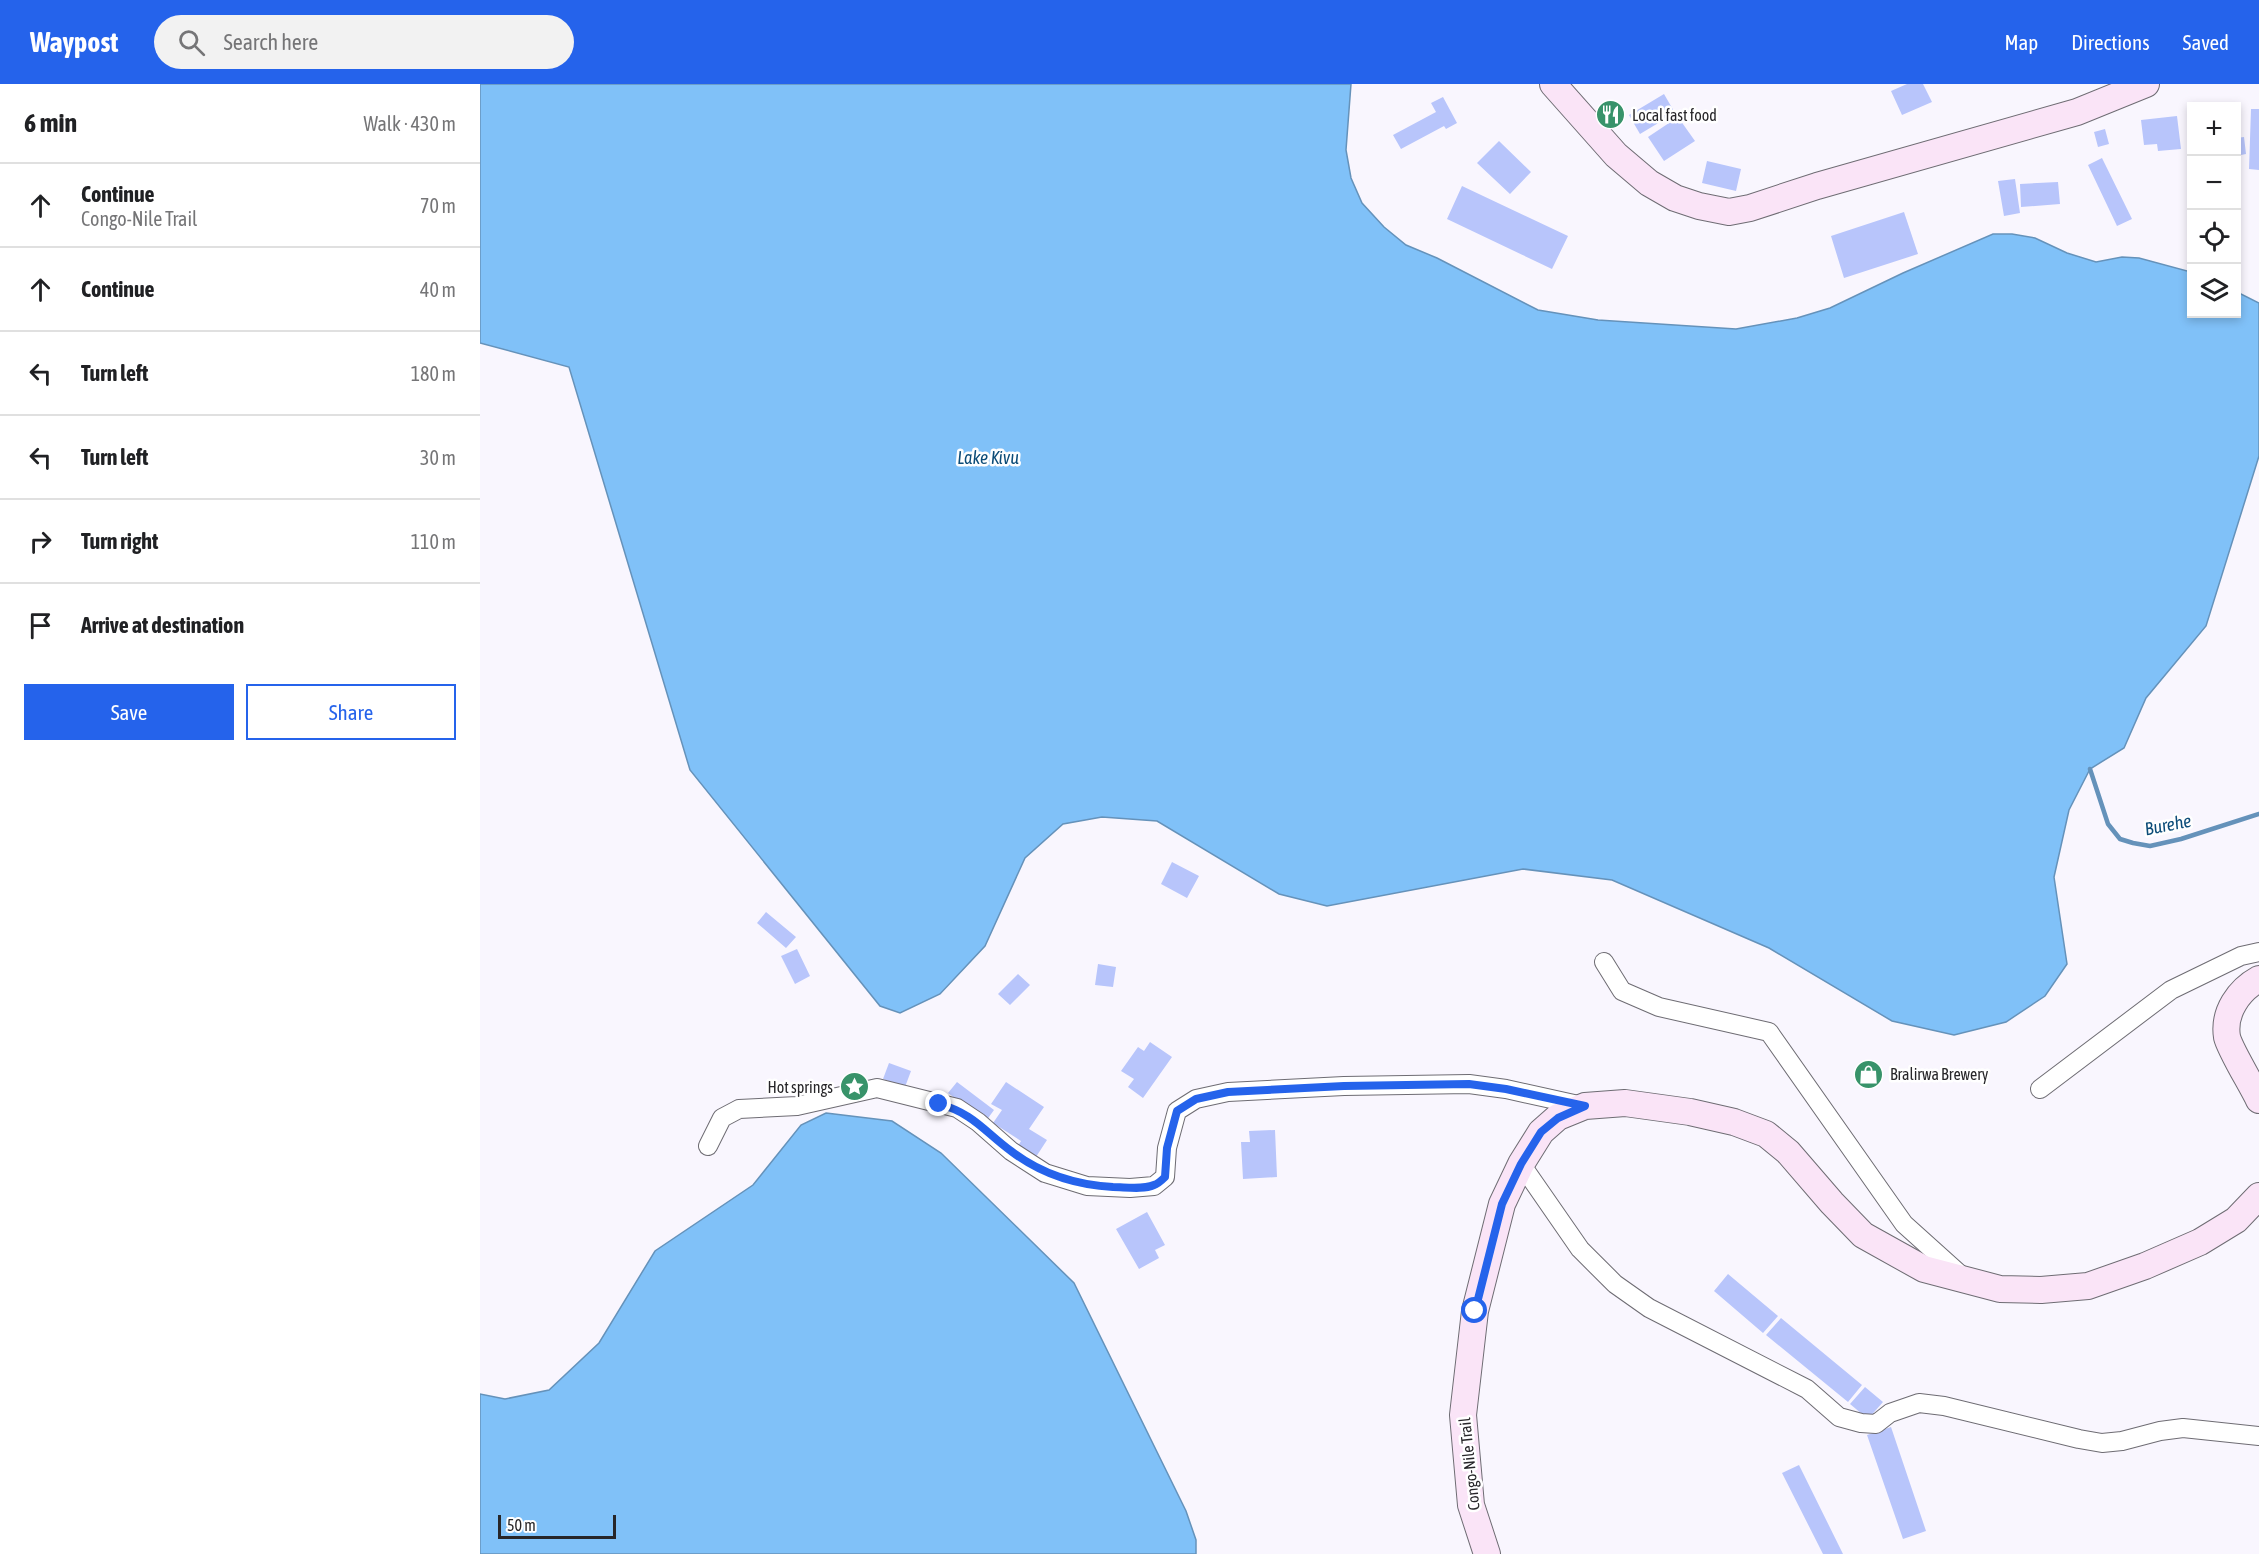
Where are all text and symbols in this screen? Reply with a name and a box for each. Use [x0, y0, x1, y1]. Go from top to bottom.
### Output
search box [154, 15, 574, 69]
text: Waypost [30, 26, 118, 58]
icon: search [175, 26, 208, 59]
text: Search here [223, 29, 318, 55]
text: Map [2004, 30, 2038, 54]
text: Directions [2071, 30, 2150, 54]
text: Saved [2183, 30, 2229, 54]
restaurant icon: Local fast food [1595, 99, 1627, 131]
map controls [2187, 102, 2241, 318]
button: + [2187, 102, 2241, 156]
place label: Local fast food [1632, 106, 1717, 124]
text: 6 min [24, 108, 77, 138]
text: Walk · 430 m [364, 112, 456, 135]
button: − [2187, 156, 2241, 210]
text: Continue [81, 181, 155, 207]
icon: ahead [24, 189, 57, 222]
text: 70 m [420, 194, 456, 217]
text: Congo-Nile Trail [81, 207, 197, 230]
button: locate [2187, 210, 2241, 264]
button: layers [2187, 264, 2241, 318]
icon: ahead [24, 273, 57, 306]
text: Continue [81, 276, 155, 302]
text: 40 m [420, 278, 456, 301]
icon: left [24, 357, 57, 390]
text: Turn left [81, 360, 148, 386]
text: 180 m [411, 362, 456, 385]
icon: left [24, 441, 57, 474]
text: Turn left [81, 444, 148, 470]
text: 30 m [420, 446, 456, 469]
water label: Lake Kivu [957, 447, 1019, 468]
icon: right [24, 525, 57, 558]
text: Turn right [81, 528, 158, 554]
text: 110 m [411, 530, 456, 553]
icon: arrive [24, 609, 57, 642]
text: Arrive at destination [81, 612, 244, 638]
button: Save [24, 684, 234, 740]
button: Share [246, 684, 456, 740]
water label: Burehe [2143, 810, 2193, 839]
shop icon: Bralirwa Brewery [1853, 1058, 1885, 1090]
place label: Bralirwa Brewery [1890, 1065, 1989, 1084]
place icon: Hot springs [838, 1071, 870, 1103]
place label: Hot springs [767, 1078, 833, 1097]
route end [925, 1090, 951, 1116]
route start [1461, 1297, 1487, 1323]
street label: Congo-Nile Trail [1455, 1416, 1484, 1511]
scale bar [498, 1512, 616, 1540]
text: 50 m [507, 1516, 536, 1534]

